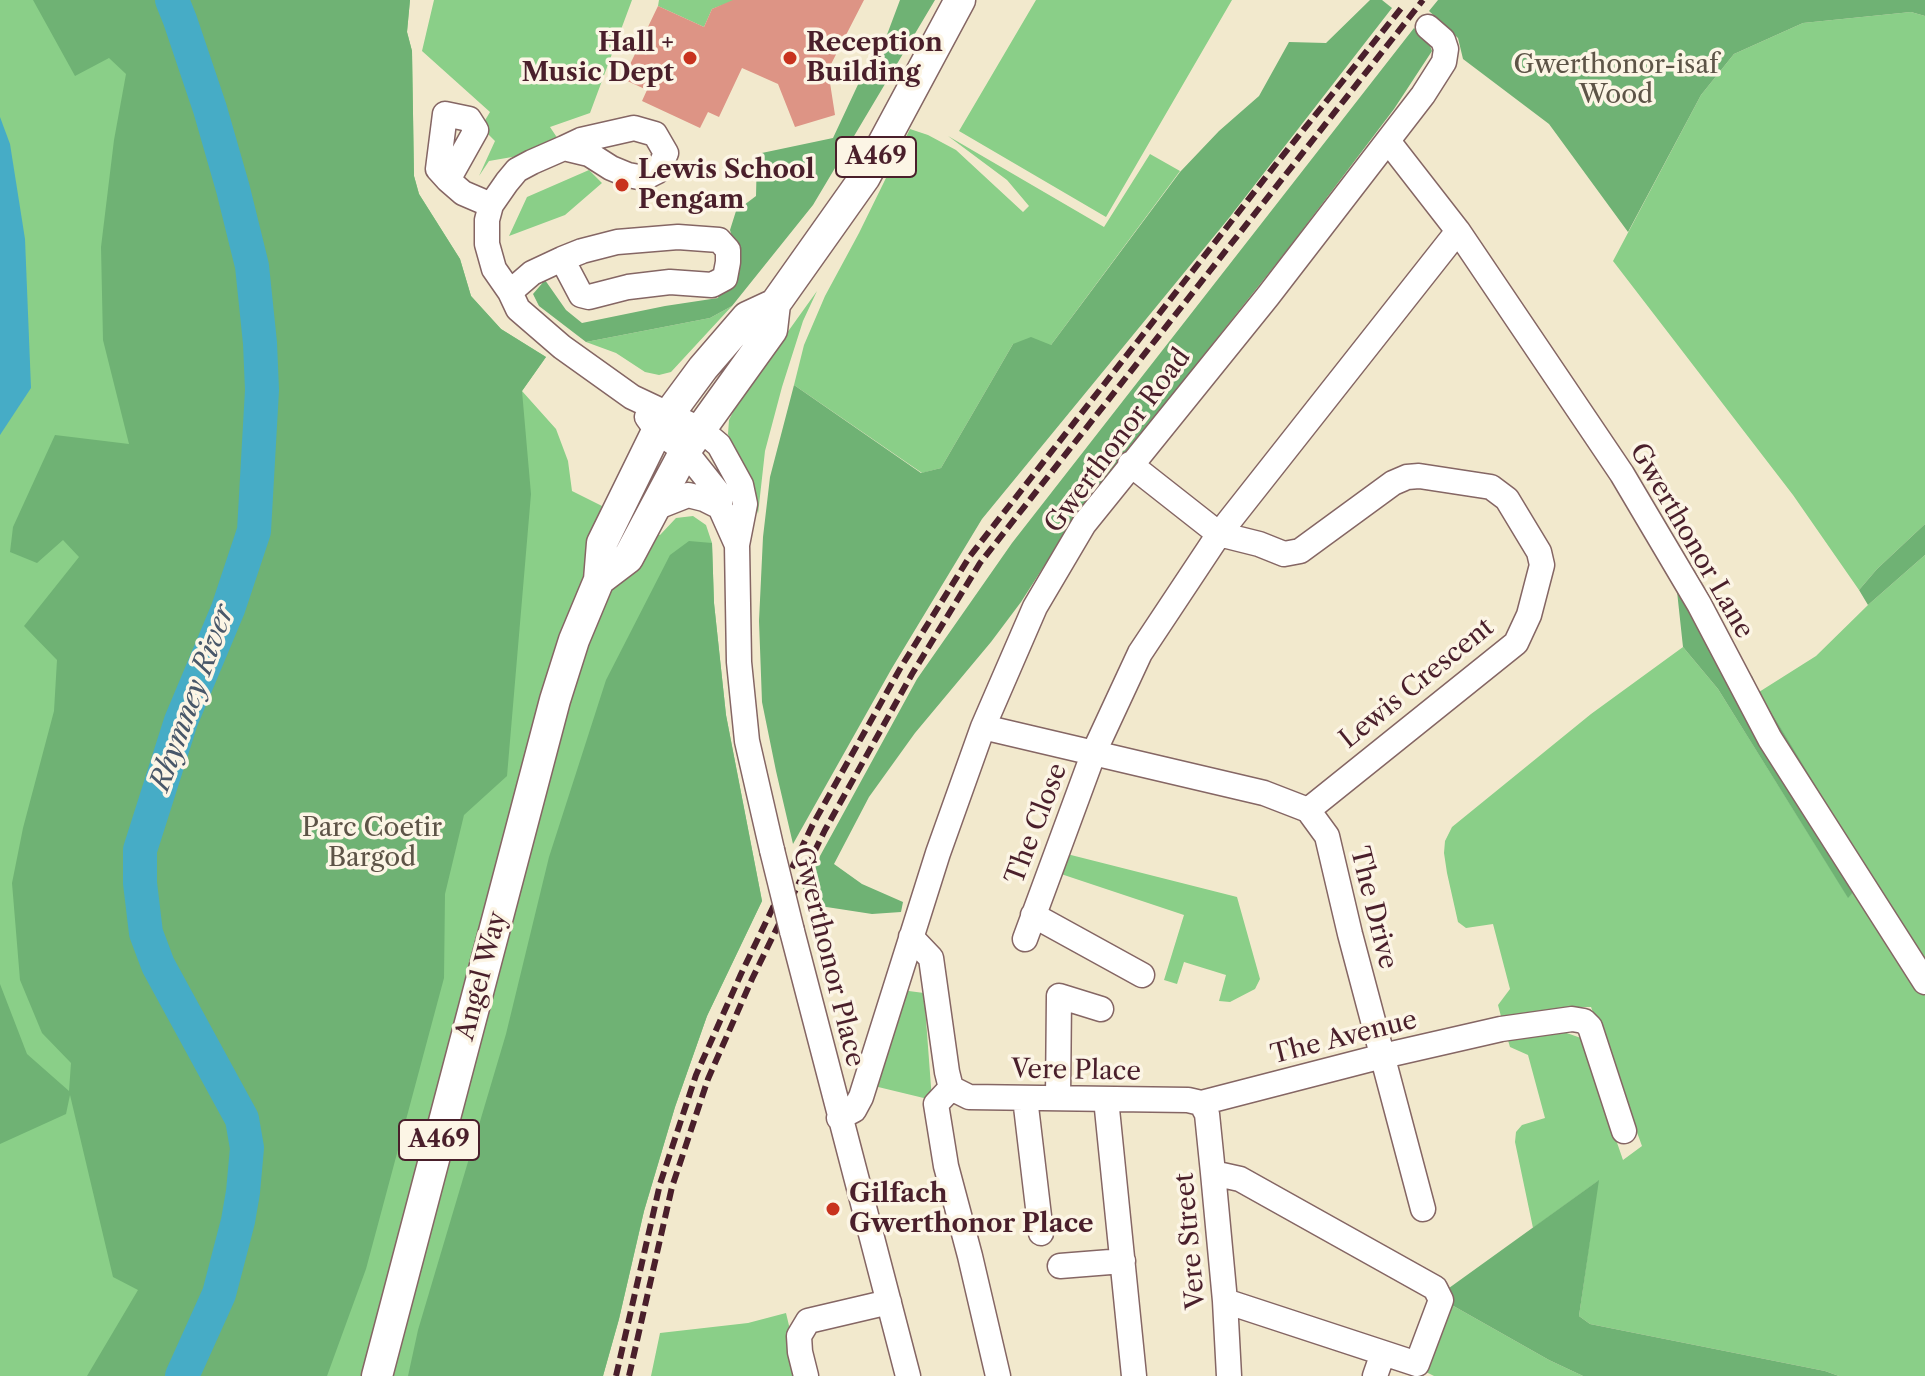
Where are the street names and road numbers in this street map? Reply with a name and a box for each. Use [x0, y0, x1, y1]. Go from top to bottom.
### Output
road number: A469 [836, 137, 916, 177]
street label: Gwerthonor Road [1038, 343, 1198, 539]
street label: Gwerthonor Lane [1622, 438, 1760, 644]
street label: Lewis Crescent [1334, 612, 1500, 756]
street label: The Close [1000, 759, 1074, 889]
street label: Gwerthonor Place [786, 844, 870, 1070]
street label: The Drive [1343, 844, 1403, 972]
street label: Angel Way [450, 908, 514, 1044]
street label: The Avenue [1268, 1005, 1420, 1071]
street label: Vere Place [1011, 1054, 1141, 1088]
road number: A469 [399, 1120, 479, 1160]
street label: Vere Street [1169, 1172, 1213, 1310]

